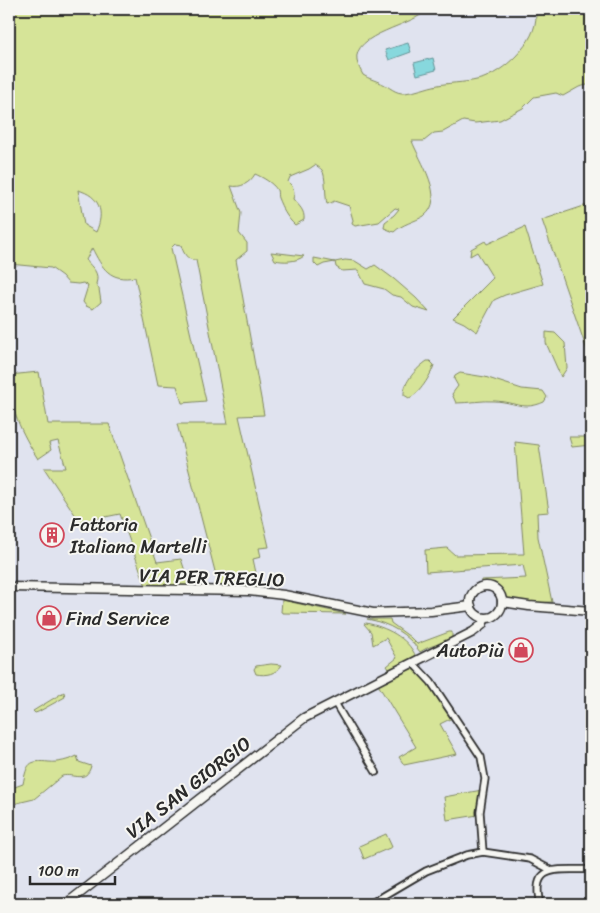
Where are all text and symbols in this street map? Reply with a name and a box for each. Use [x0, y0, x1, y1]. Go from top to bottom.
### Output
place label: Fattoria Italiana Martelli [69, 508, 207, 563]
building icon: Fattoria Italiana Martelli [39, 522, 65, 548]
street label: VIA PER TREGLIO [139, 558, 285, 597]
place label: Find Service [66, 602, 170, 635]
shop icon: Find Service [36, 605, 62, 631]
place label: AutoPiù [435, 634, 504, 667]
shop icon: AutoPiù [508, 637, 534, 663]
street label: VIA SAN GIORGIO [118, 728, 258, 847]
scale bar [30, 853, 115, 885]
text: 100 m [38, 858, 79, 884]

